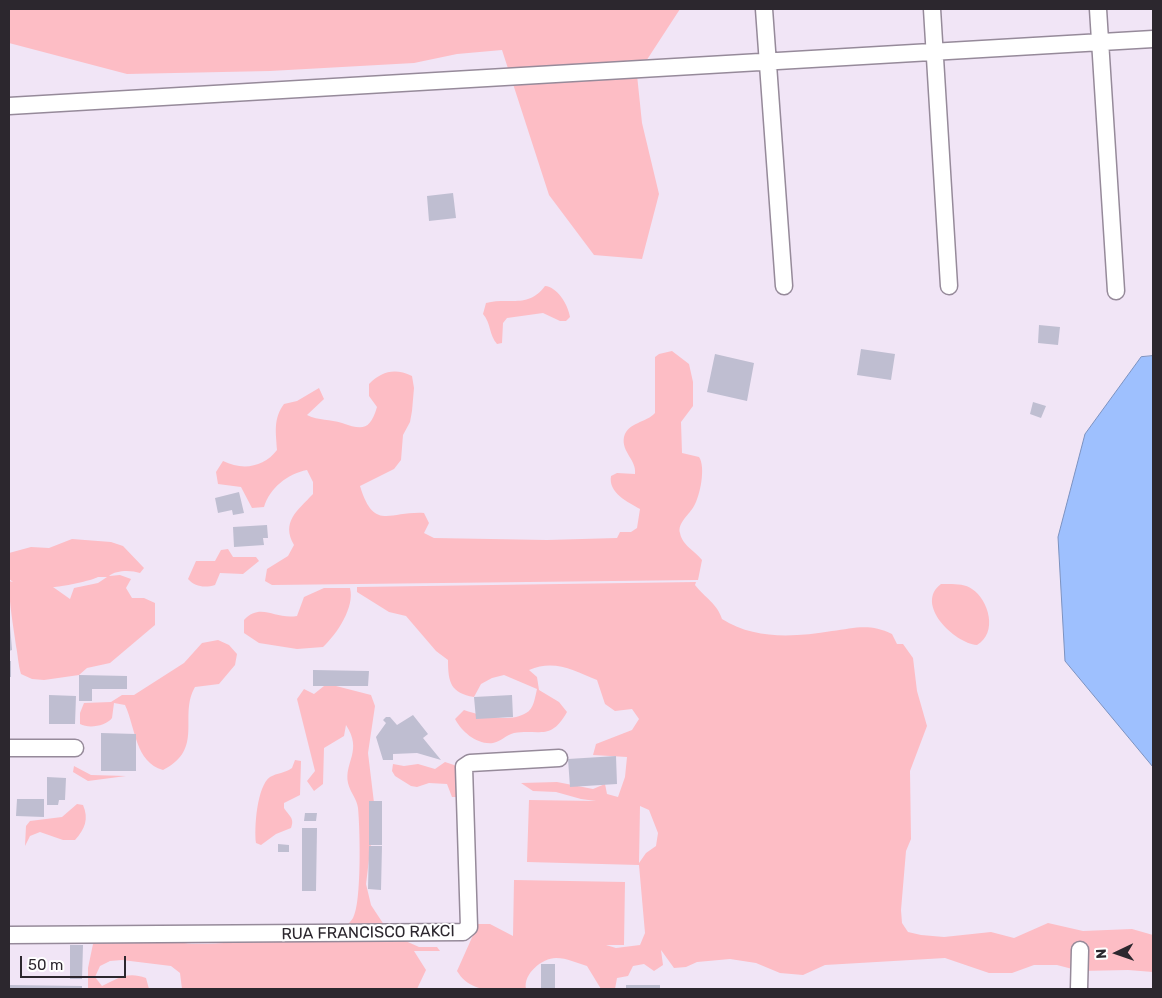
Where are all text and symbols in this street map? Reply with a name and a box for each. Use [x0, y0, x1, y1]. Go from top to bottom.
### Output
street label: RUA FRANCISCO RAKCI [281, 922, 455, 944]
north arrow [1092, 928, 1142, 978]
scale bar [22, 946, 129, 978]
text: N [1093, 948, 1110, 959]
text: 50 m [28, 956, 63, 974]

